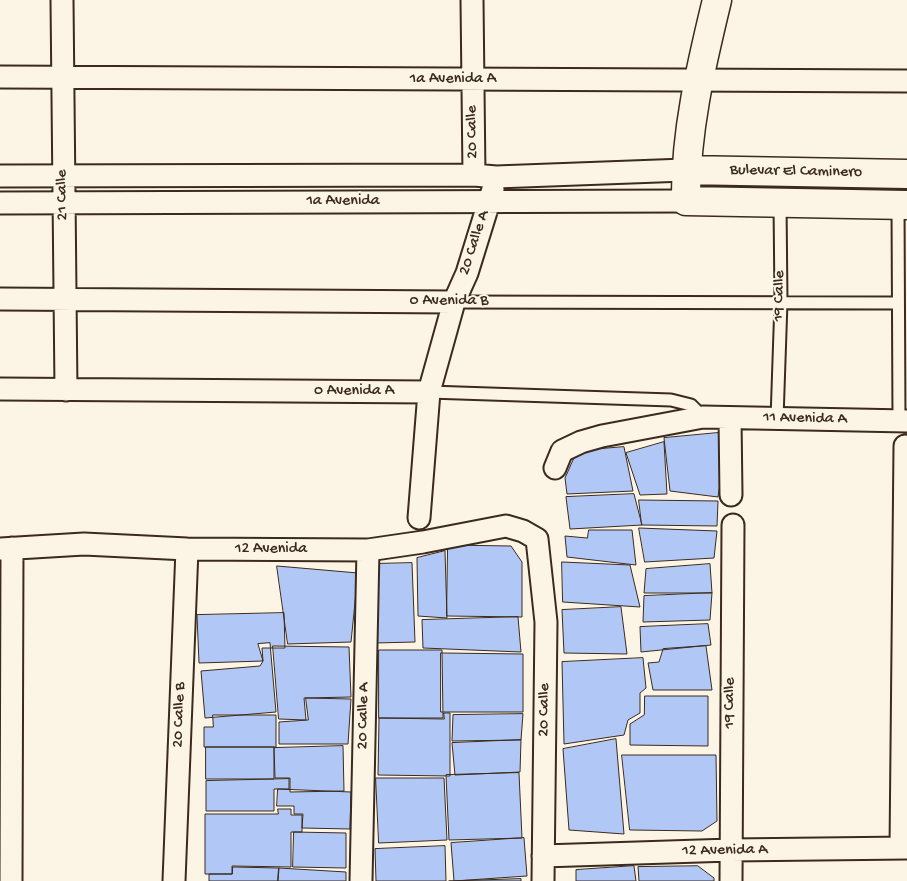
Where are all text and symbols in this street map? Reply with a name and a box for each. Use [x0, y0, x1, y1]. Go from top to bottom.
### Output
street label: 1a Avenida A [410, 70, 496, 90]
street label: 20 Calle [463, 105, 483, 159]
street label: Bulevar El Caminero [730, 161, 862, 183]
street label: 21 Calle [53, 169, 73, 221]
street label: 1a Avenida [306, 192, 380, 212]
street label: 20 Calle A [456, 208, 494, 278]
street label: 19 Calle [770, 270, 790, 322]
street label: 0 Avenida B [410, 292, 488, 312]
street label: 0 Avenida A [314, 382, 394, 402]
street label: 11 Avenida A [763, 409, 847, 429]
street label: 12 Avenida [235, 540, 307, 560]
street label: 19 Calle [721, 677, 741, 729]
street label: 20 Calle B [169, 682, 191, 748]
street label: 20 Calle A [354, 682, 374, 750]
street label: 20 Calle [535, 683, 555, 737]
street label: 12 Avenida A [682, 841, 768, 861]

